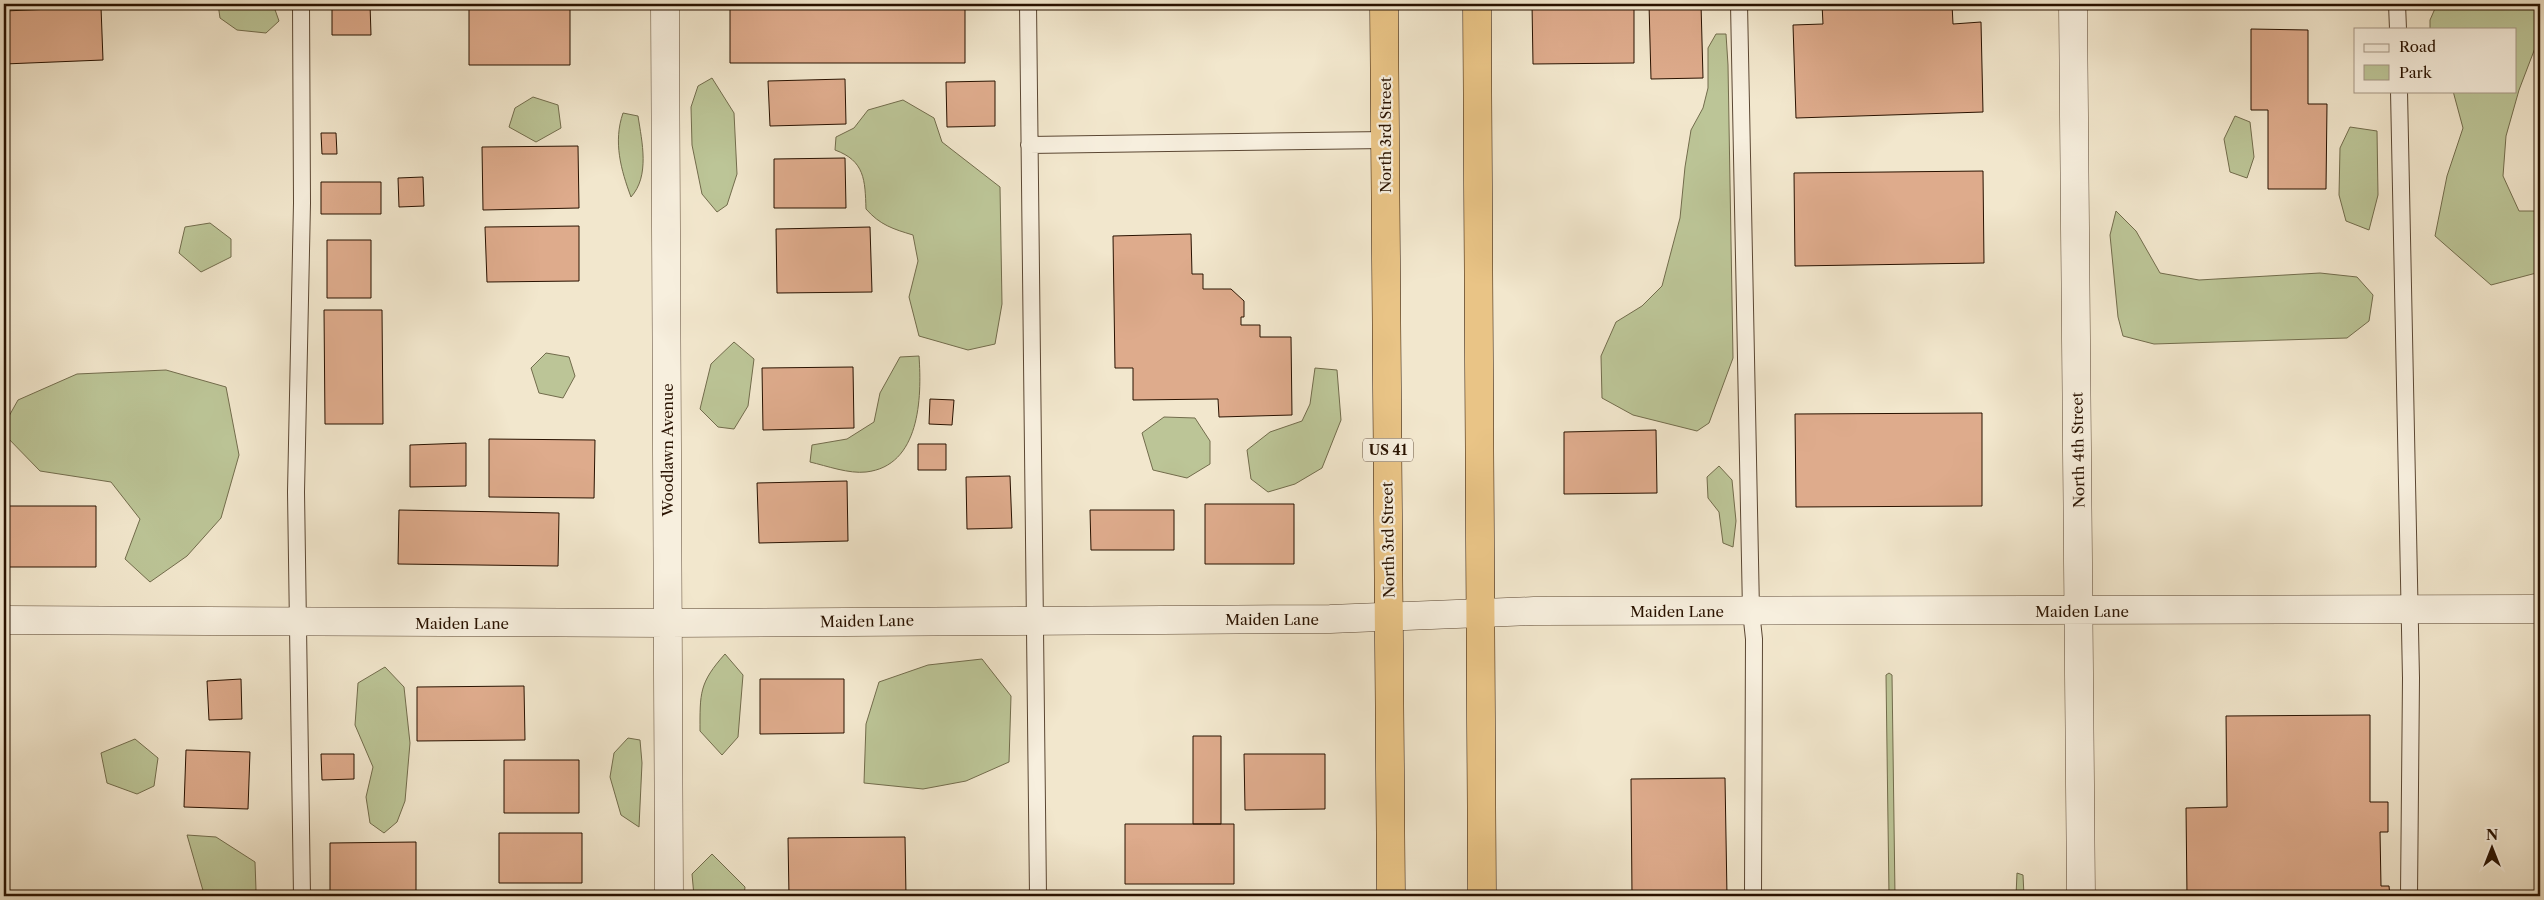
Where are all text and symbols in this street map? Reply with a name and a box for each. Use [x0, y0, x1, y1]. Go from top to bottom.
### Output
legend [2354, 28, 2516, 92]
text: Road [2399, 37, 2436, 56]
text: Park [2399, 63, 2433, 82]
street label: North 3rd Street [1376, 76, 1395, 193]
street label: Woodlawn Avenue [658, 383, 677, 518]
street label: North 4th Street [2067, 391, 2089, 508]
road number: US 41 [1363, 438, 1413, 462]
street label: North 3rd Street [1377, 481, 1399, 598]
street label: Maiden Lane [1630, 602, 1724, 621]
street label: Maiden Lane [2035, 602, 2129, 621]
street label: Maiden Lane [1225, 610, 1319, 629]
street label: Maiden Lane [820, 611, 914, 631]
street label: Maiden Lane [415, 614, 509, 633]
north arrow [2466, 822, 2516, 872]
text: N [2486, 826, 2498, 844]

